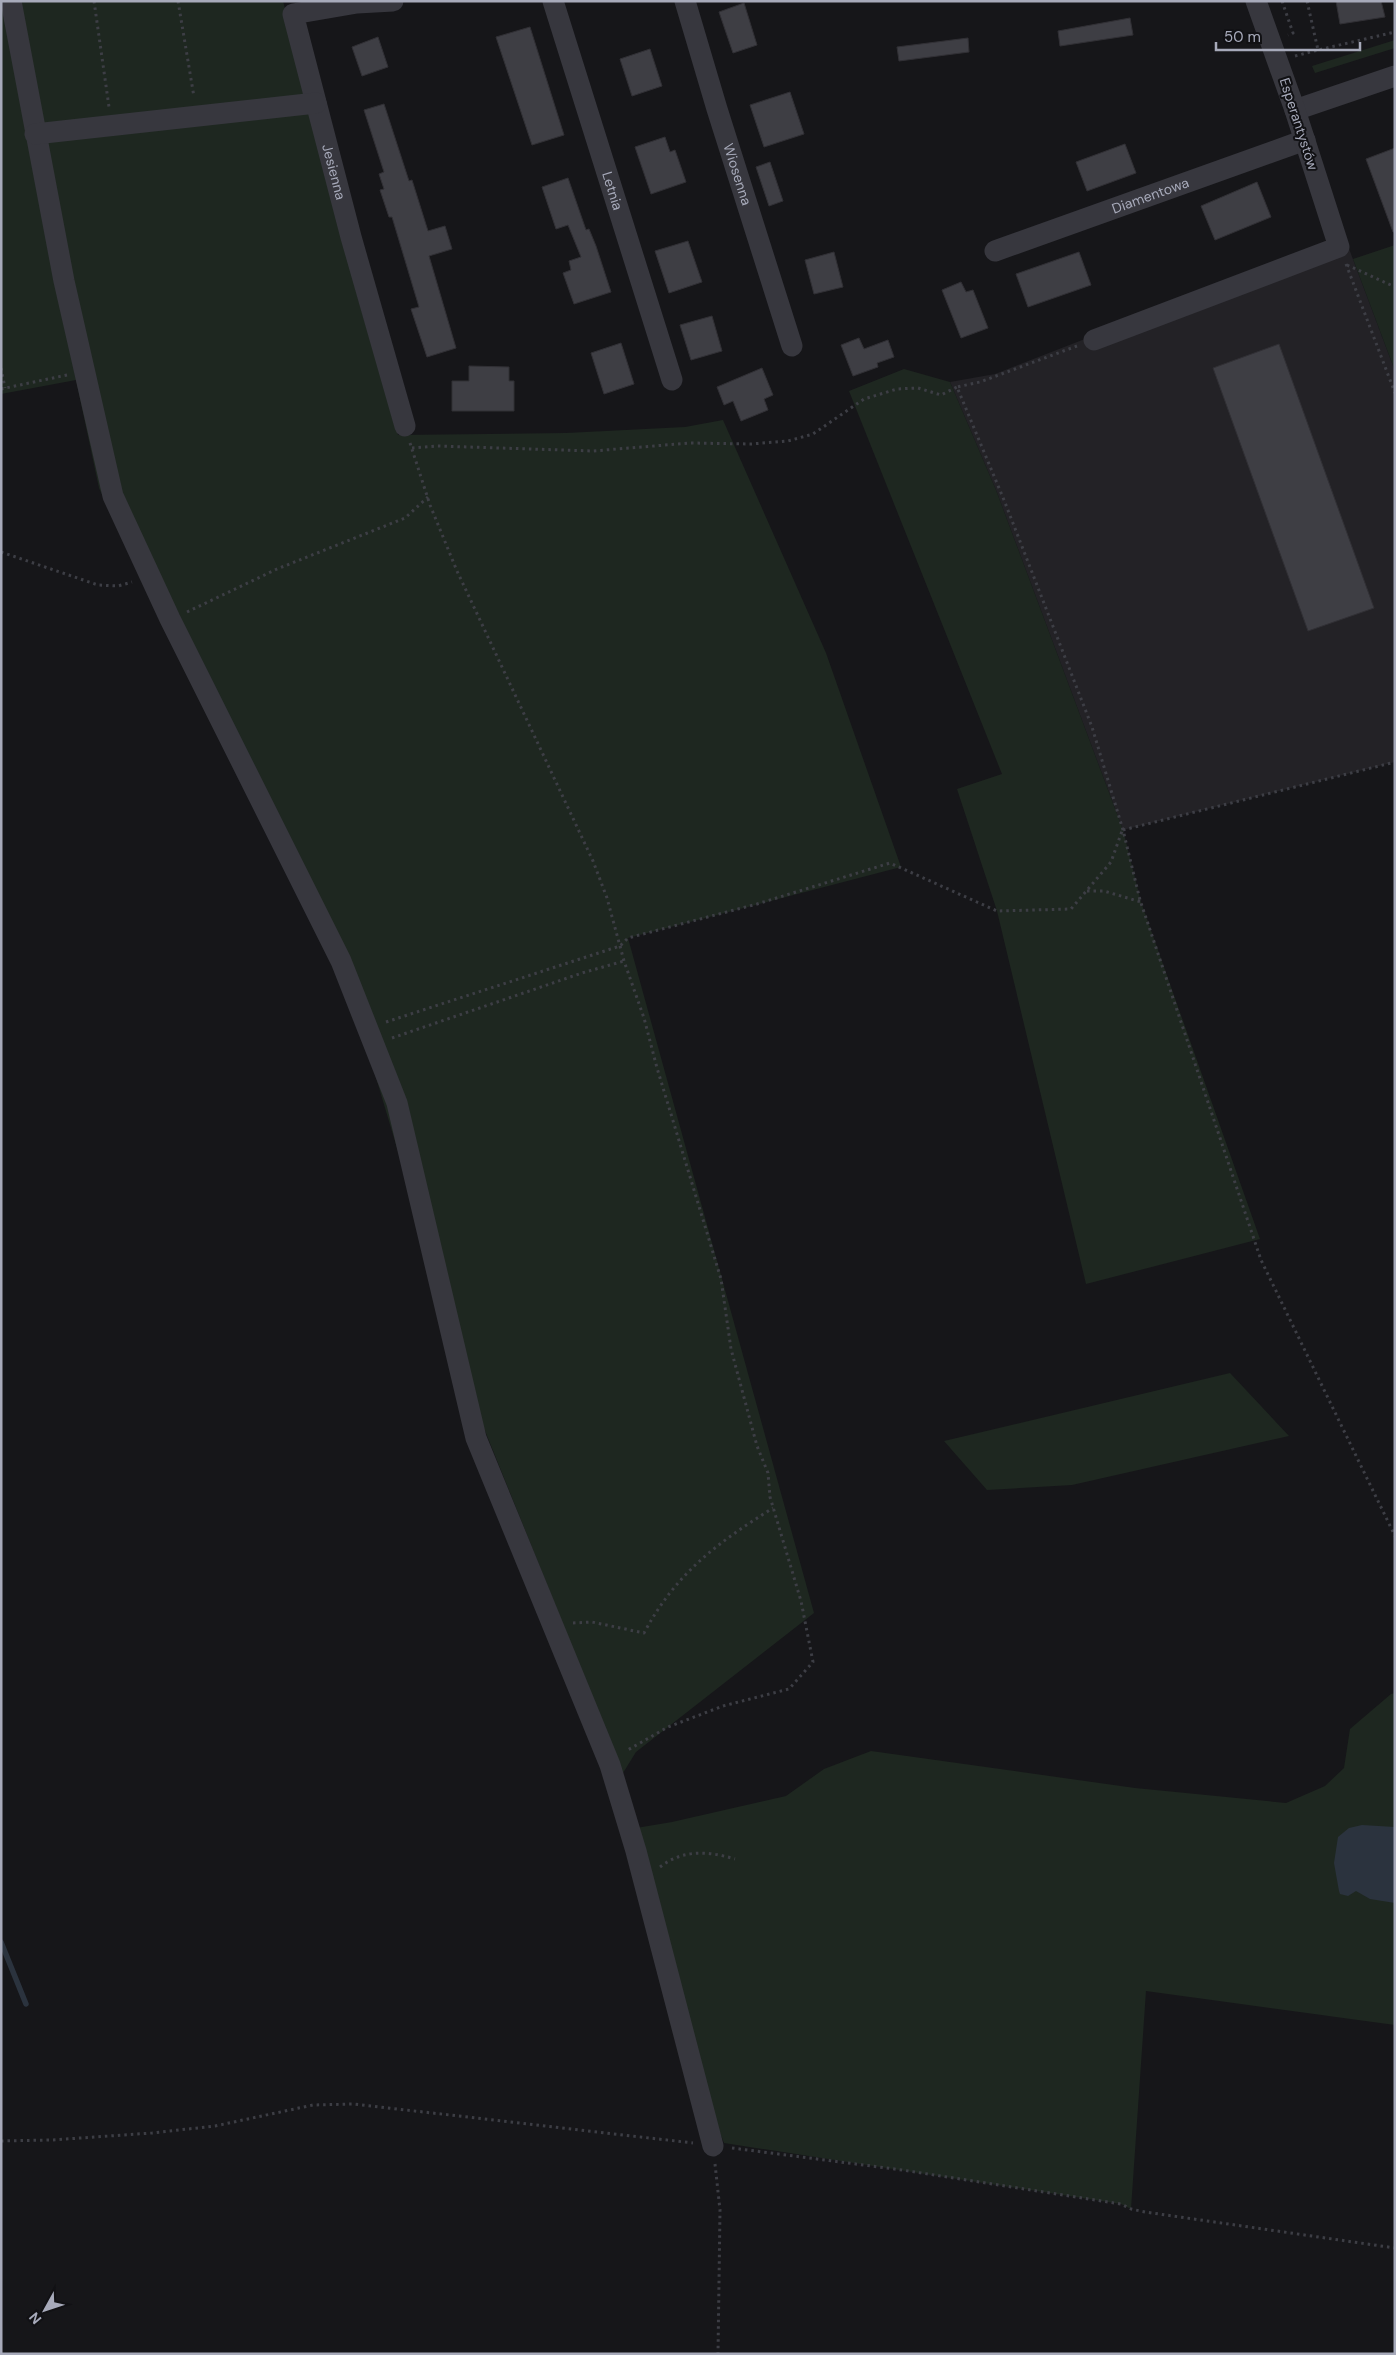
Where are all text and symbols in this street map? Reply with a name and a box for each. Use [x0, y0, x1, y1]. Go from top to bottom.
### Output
scale bar [1216, 20, 1360, 52]
text: 50 m [1224, 27, 1261, 47]
street label: Esperantystów [1276, 76, 1323, 173]
street label: Wiosenna [719, 141, 756, 207]
street label: Jesienna [318, 142, 350, 202]
street label: Letnia [598, 169, 627, 212]
street label: Diamentowa [1109, 173, 1191, 217]
north arrow [20, 2285, 70, 2335]
text: N [25, 2309, 45, 2328]

